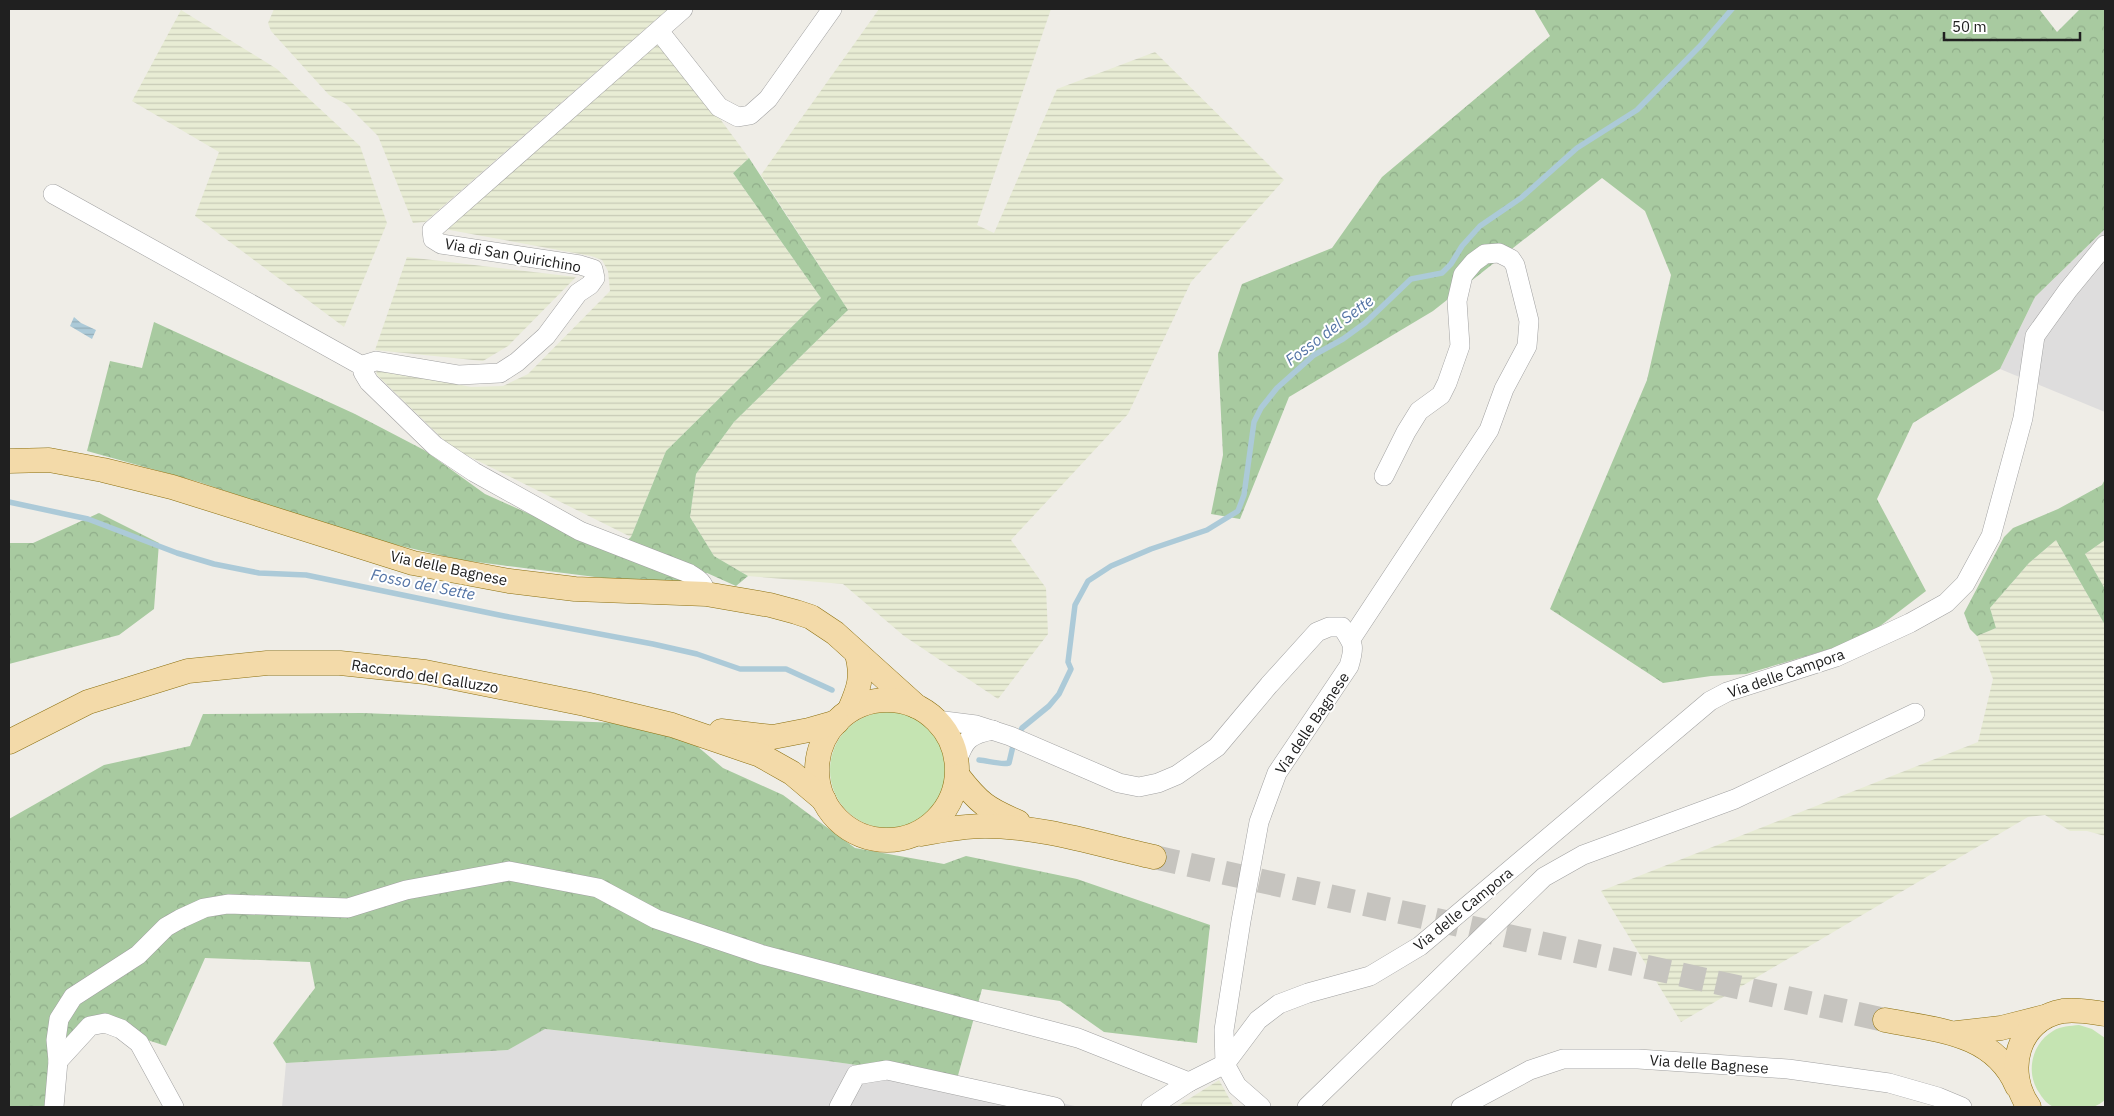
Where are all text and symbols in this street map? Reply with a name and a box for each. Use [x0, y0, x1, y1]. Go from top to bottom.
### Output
scale bar [1944, 10, 2080, 42]
text: 50 m [1952, 17, 1987, 36]
street label: Via di San Quirichino [443, 234, 583, 276]
water label: Fosso del Sette [1281, 290, 1377, 370]
street label: Via delle Bagnese [389, 546, 509, 590]
water label: Fosso del Sette [369, 564, 477, 604]
street label: Via delle Campora [1725, 644, 1847, 702]
street label: Raccordo del Galluzzo [350, 655, 500, 697]
street label: Via delle Bagnese [1271, 668, 1353, 778]
street label: Via delle Campora [1410, 863, 1516, 955]
street label: Via delle Bagnese [1649, 1050, 1769, 1078]

